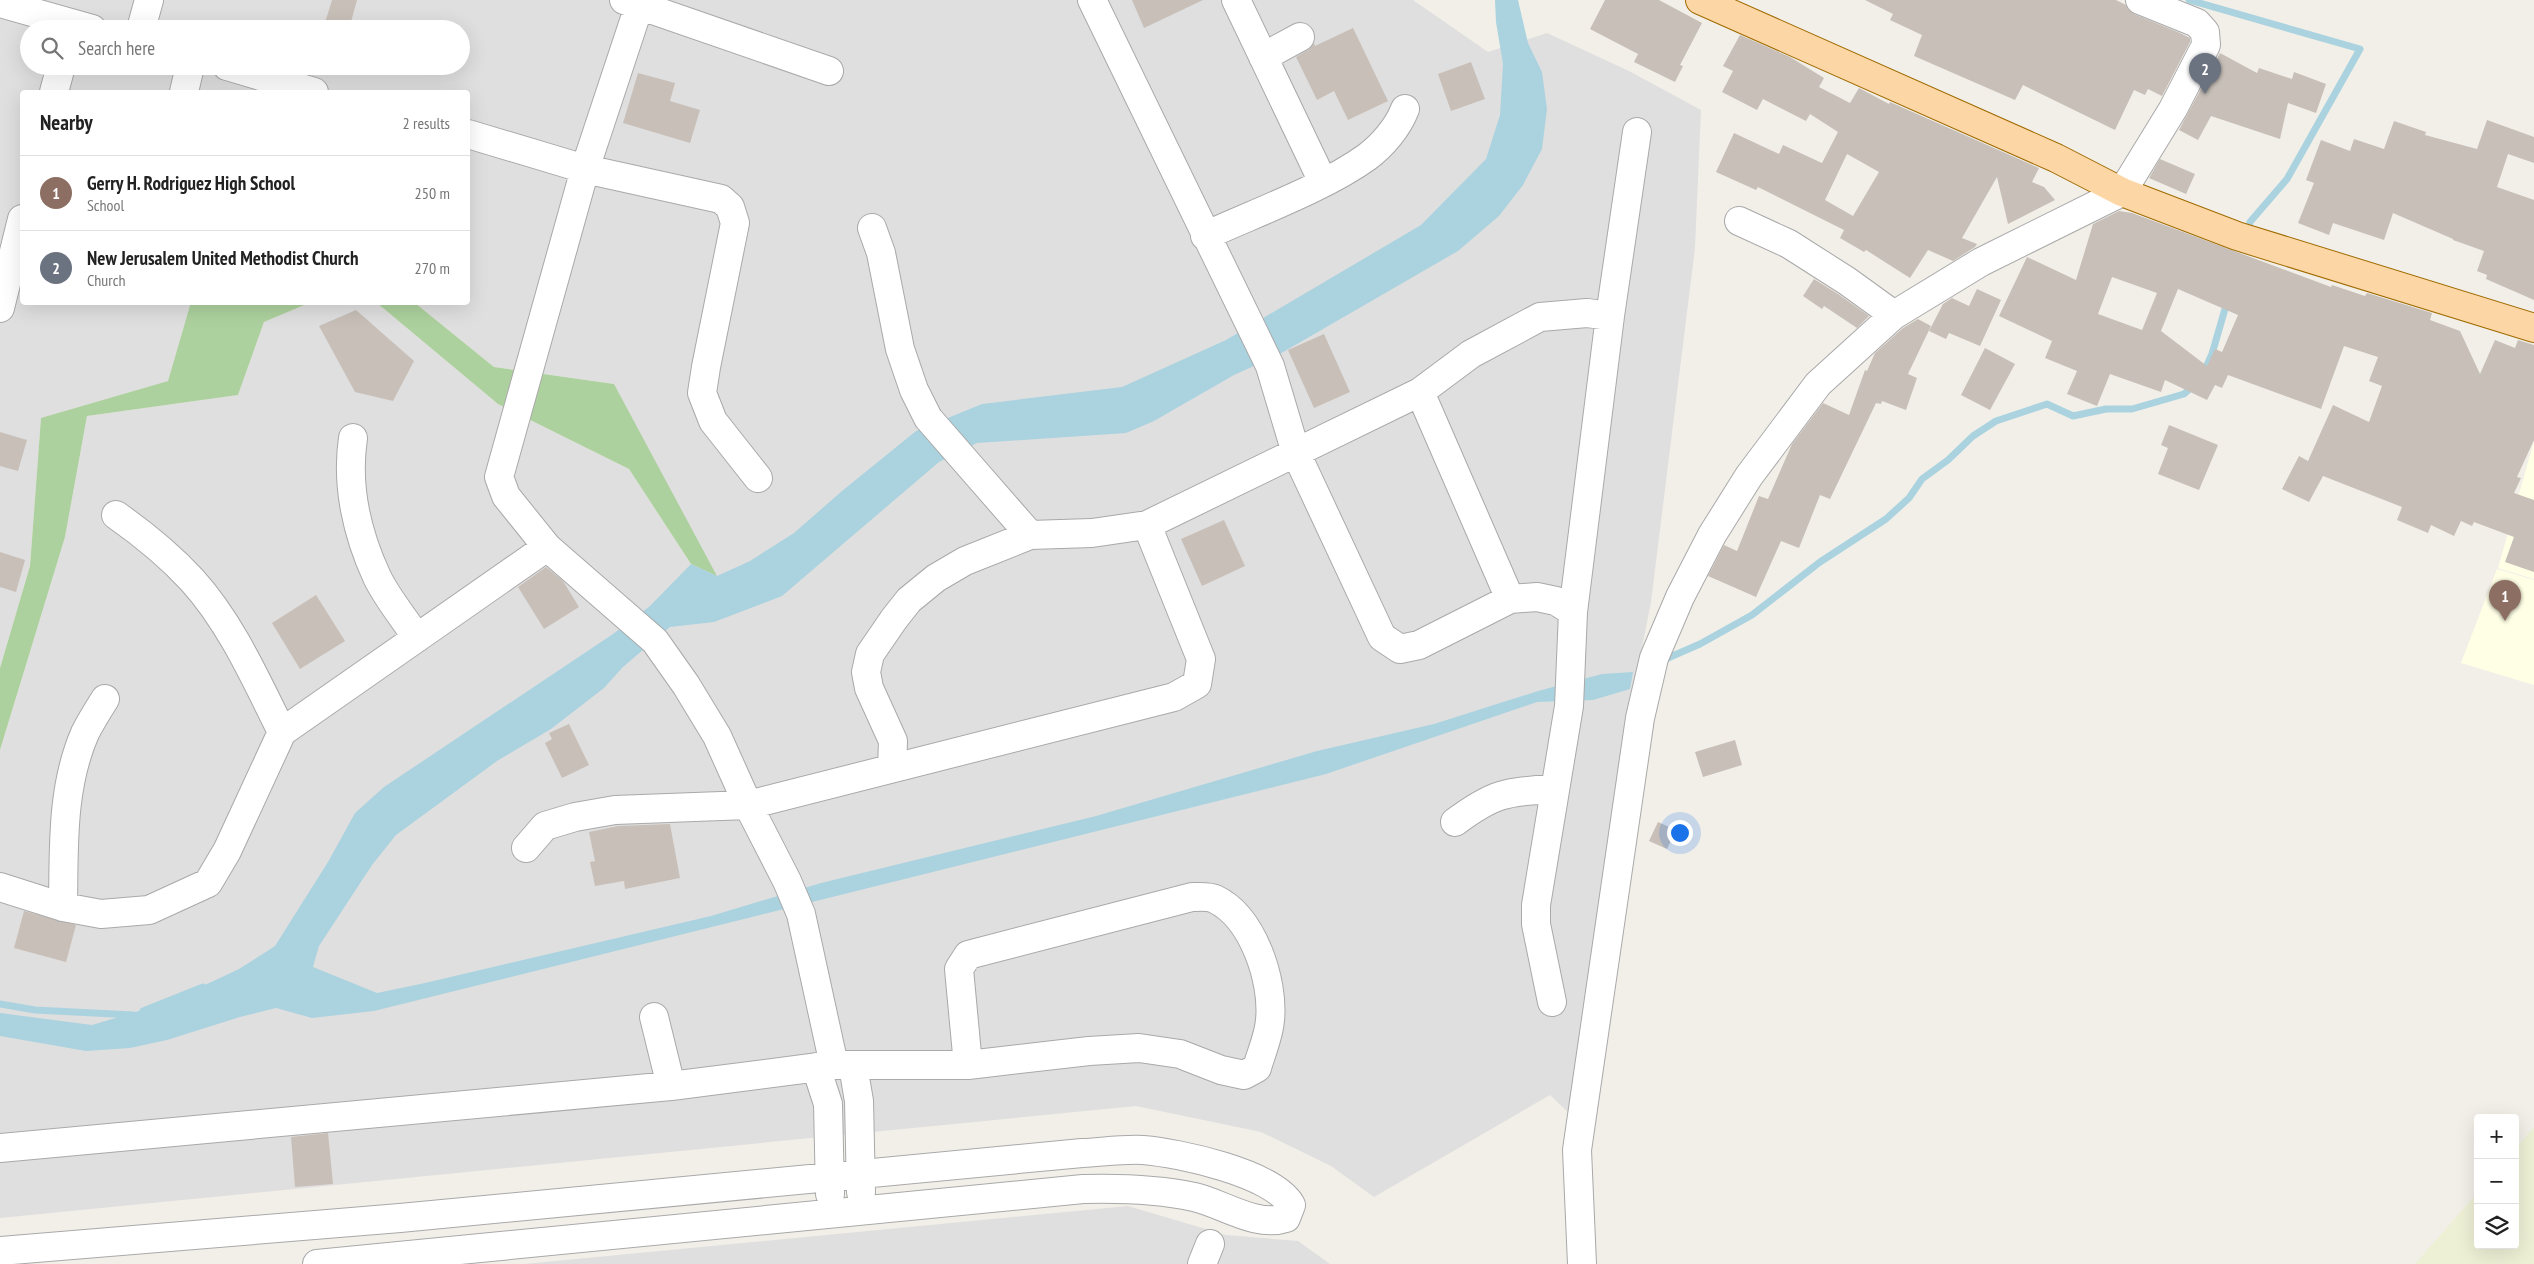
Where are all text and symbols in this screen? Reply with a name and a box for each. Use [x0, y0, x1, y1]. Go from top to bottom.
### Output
search box [20, 20, 470, 75]
icon: search [38, 34, 66, 62]
text: Search here [78, 36, 155, 60]
pin: 2 [2189, 53, 2221, 94]
text: Nearby [40, 109, 93, 136]
text: 2 results [403, 113, 450, 133]
text: Gerry H. Rodriguez High School [87, 171, 295, 195]
text: 1 [52, 183, 60, 203]
text: 250 m [415, 183, 450, 203]
text: School [87, 195, 124, 215]
text: New Jerusalem United Methodist Church [87, 246, 359, 270]
text: 2 [52, 258, 60, 278]
text: 270 m [415, 258, 450, 278]
text: Church [87, 270, 125, 290]
pin: 1 [2489, 580, 2521, 621]
your location [1667, 820, 1693, 846]
map controls [2474, 1114, 2519, 1249]
button: + [2474, 1114, 2519, 1159]
button: − [2474, 1159, 2519, 1204]
button: layers [2474, 1204, 2519, 1249]

